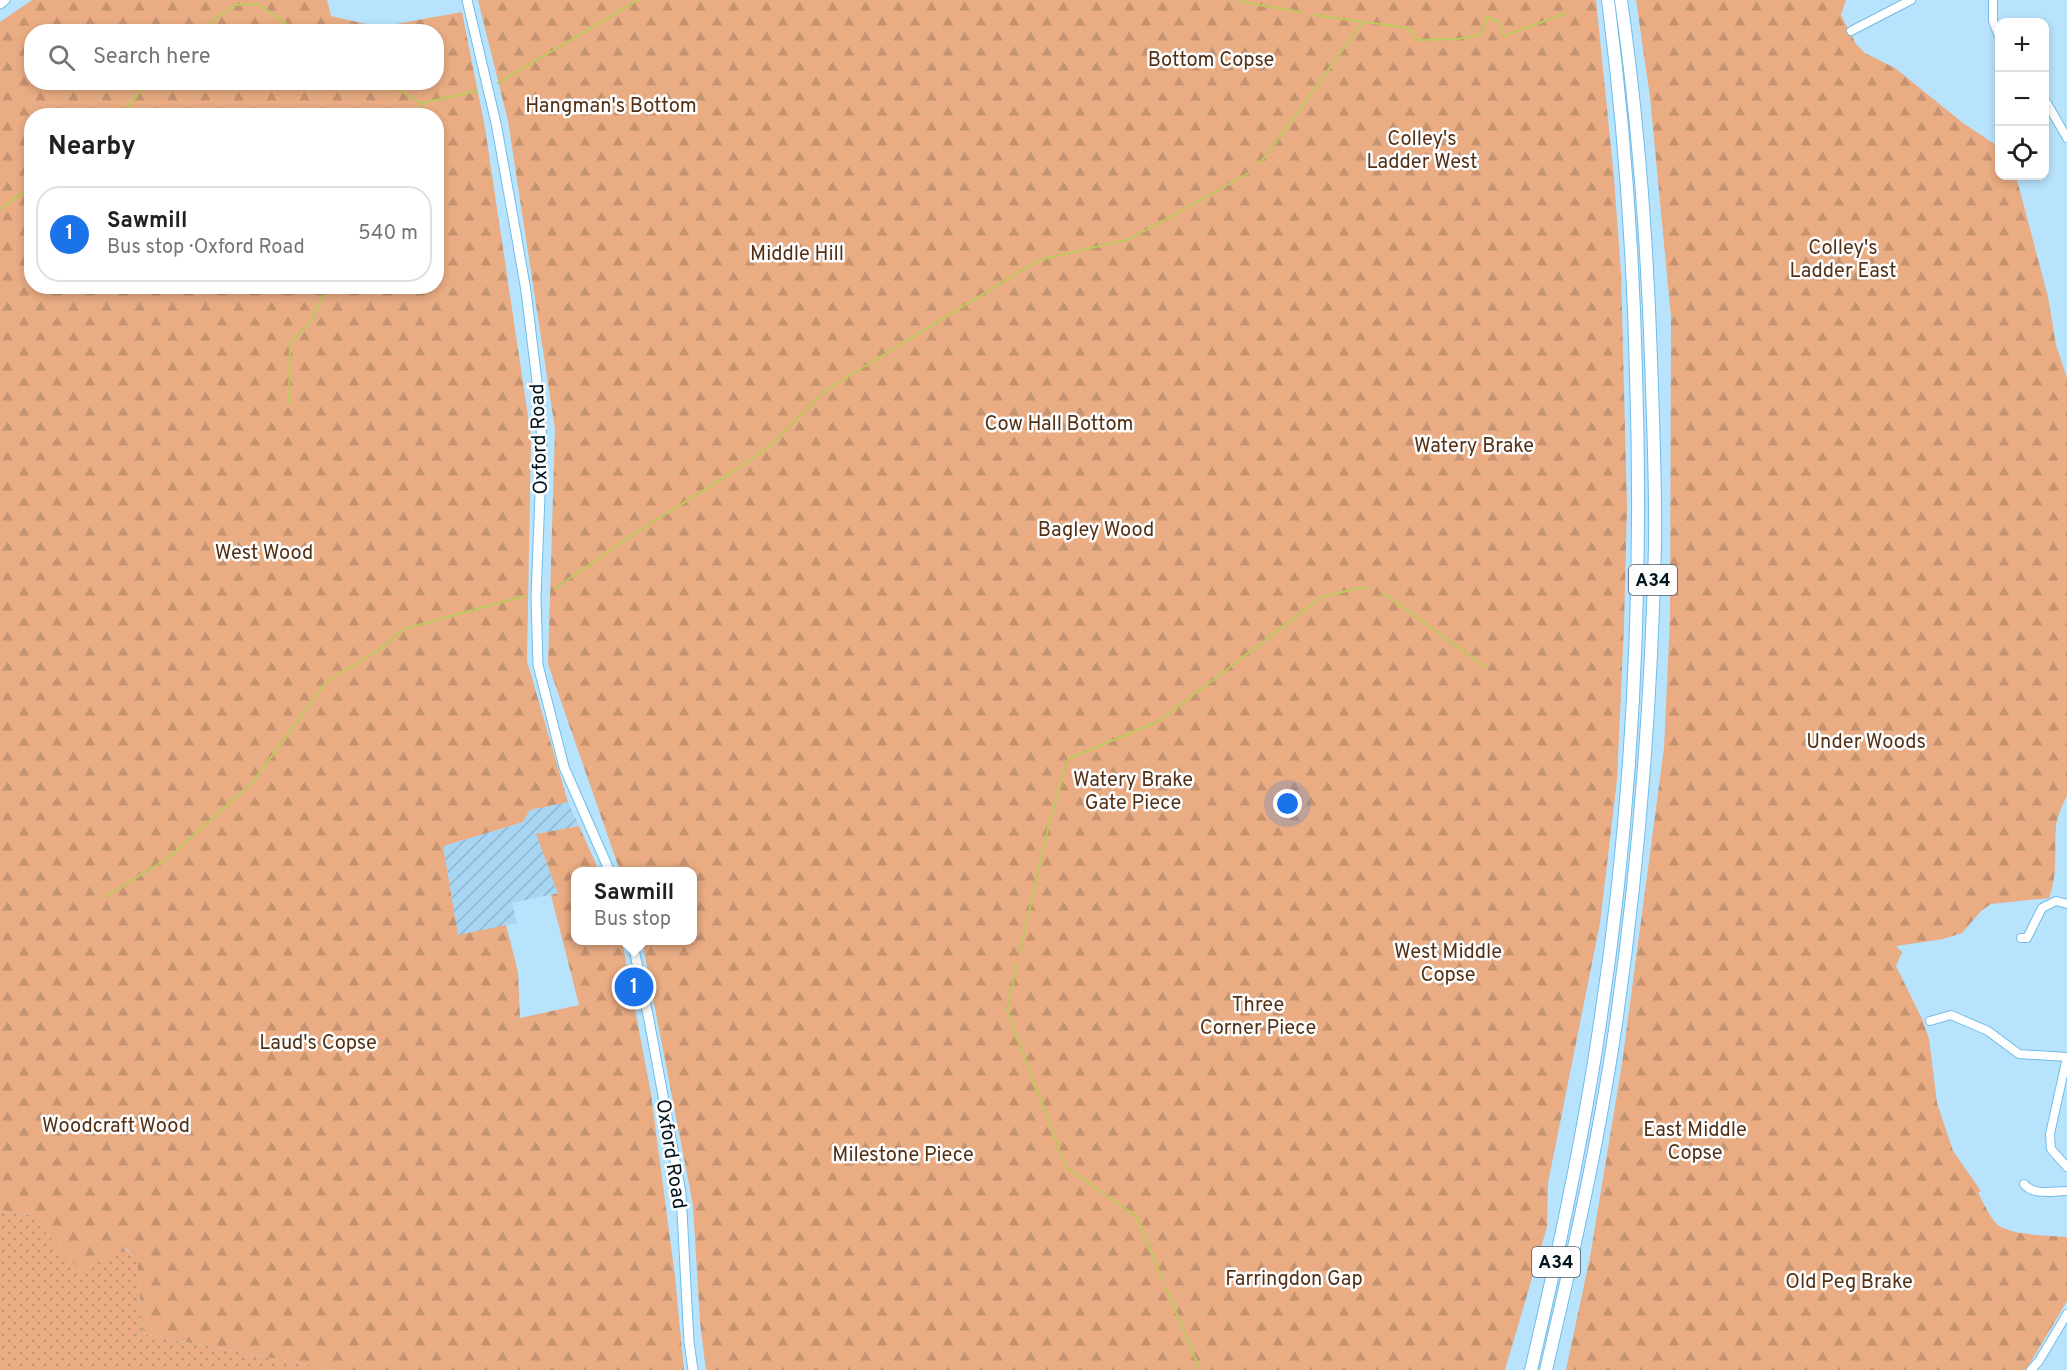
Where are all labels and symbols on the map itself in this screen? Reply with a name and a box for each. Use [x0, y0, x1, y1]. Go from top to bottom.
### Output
park label: Bottom Copse [1148, 48, 1274, 74]
park label: Hangman's Bottom [525, 94, 697, 120]
park label: Colley's Ladder West [1366, 127, 1478, 176]
park label: Colley's Ladder East [1789, 236, 1897, 285]
park label: Middle Hill [750, 242, 844, 268]
street label: Oxford Road [525, 383, 555, 495]
park label: Cow Hall Bottom [985, 412, 1133, 438]
park label: Watery Brake [1414, 434, 1534, 460]
park label: Bagley Wood [1038, 518, 1154, 544]
park label: West Wood [215, 541, 313, 567]
road number: A34 [1629, 565, 1677, 595]
park label: Under Woods [1806, 730, 1926, 756]
park label: Watery Brake Gate Piece [1073, 768, 1193, 817]
your location [1273, 789, 1302, 818]
park label: West Middle Copse [1394, 940, 1502, 989]
pin: 1 [614, 964, 654, 1010]
park label: Three Corner Piece [1200, 993, 1316, 1042]
park label: Laud's Copse [259, 1031, 377, 1057]
street label: Oxford Road [649, 1098, 692, 1211]
park label: Woodcraft Wood [42, 1114, 190, 1140]
park label: East Middle Copse [1643, 1118, 1747, 1167]
park label: Milestone Piece [832, 1143, 974, 1169]
road number: A34 [1532, 1247, 1580, 1277]
park label: Farringdon Gap [1225, 1267, 1363, 1293]
park label: Old Peg Brake [1785, 1270, 1913, 1296]

